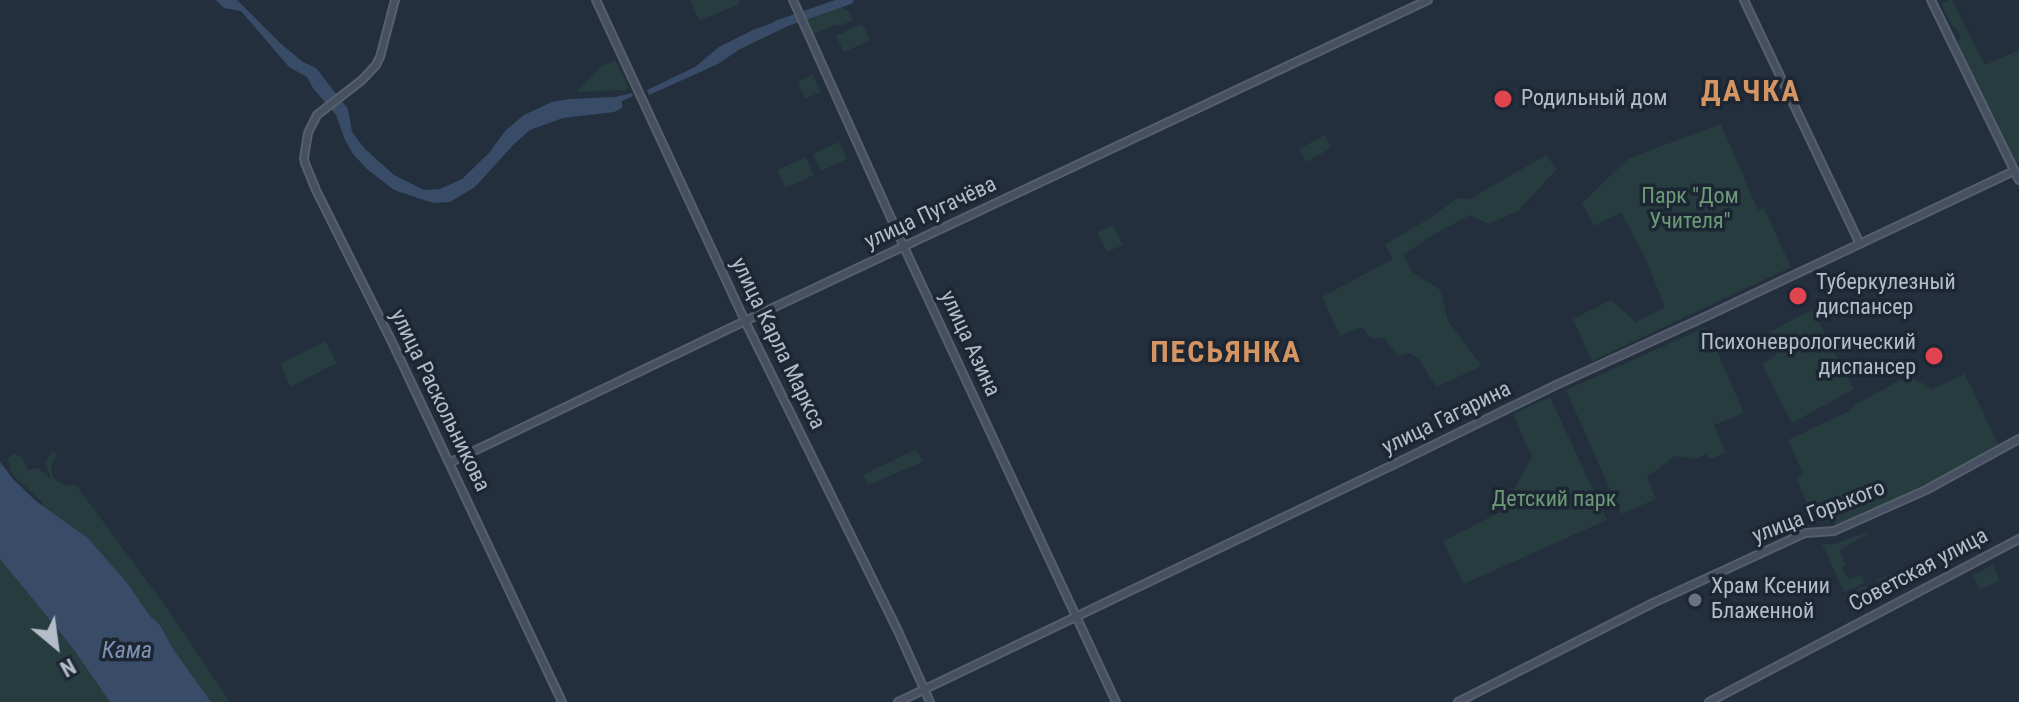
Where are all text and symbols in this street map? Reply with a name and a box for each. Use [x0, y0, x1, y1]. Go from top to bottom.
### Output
district label: ДАЧКА [1701, 75, 1801, 111]
place label: Родильный дом [1521, 86, 1668, 112]
marker: Родильный дом [1492, 88, 1514, 110]
street label: улица Пугачёва [861, 172, 1001, 256]
park label: Парк "Дом Учителя" [1641, 184, 1739, 236]
street label: улица Карла Маркса [724, 254, 830, 434]
place label: Туберкулезный диспансер [1816, 270, 1956, 322]
marker: Туберкулезный диспансер [1787, 285, 1809, 307]
street label: улица Азина [933, 287, 1005, 401]
street label: улица Раскольникова [383, 306, 495, 496]
place label: Психоневрологический диспансер [1701, 330, 1916, 382]
district label: ПЕСЬЯНКА [1150, 336, 1302, 372]
marker: Психоневрологический диспансер [1923, 345, 1945, 367]
street label: улица Гагарина [1378, 376, 1516, 462]
street label: улица Горького [1749, 476, 1889, 550]
park label: Детский парк [1492, 487, 1616, 513]
street label: Советская улица [1845, 523, 1993, 619]
place label: Храм Ксении Блаженной [1711, 574, 1830, 626]
marker: Храм Ксении Блаженной [1686, 591, 1704, 609]
north arrow [16, 606, 96, 686]
water label: Кама [102, 638, 152, 666]
text: N [56, 653, 80, 682]

